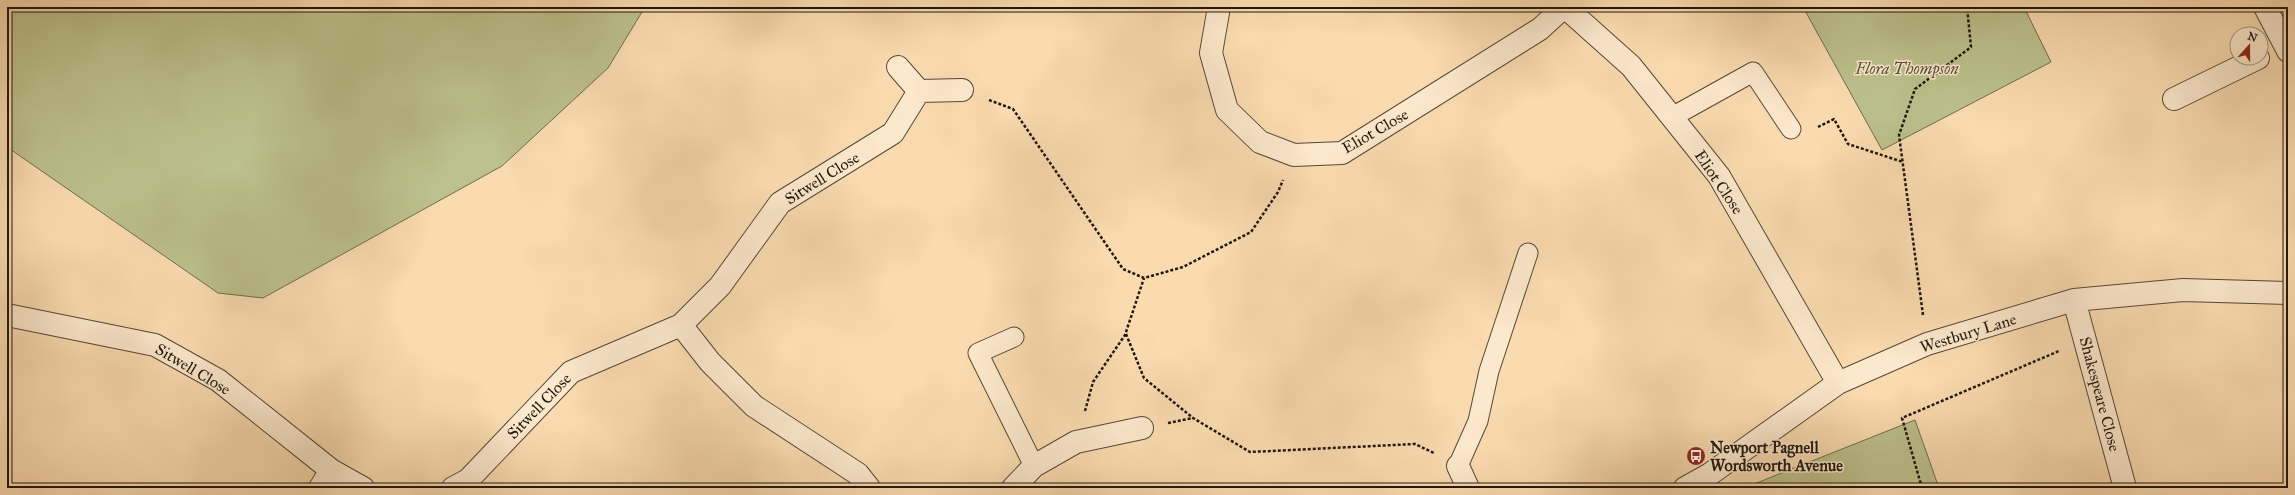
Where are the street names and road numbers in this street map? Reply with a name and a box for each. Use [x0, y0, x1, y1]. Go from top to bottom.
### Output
street label: Eliot Close [1339, 104, 1412, 158]
street label: Eliot Close [1691, 146, 1748, 218]
street label: Sitwell Close [781, 147, 863, 208]
street label: Westbury Lane [1918, 309, 2019, 357]
street label: Shakespeare Close [2076, 335, 2125, 454]
street label: Sitwell Close [152, 339, 234, 399]
street label: Sitwell Close [503, 369, 575, 443]

